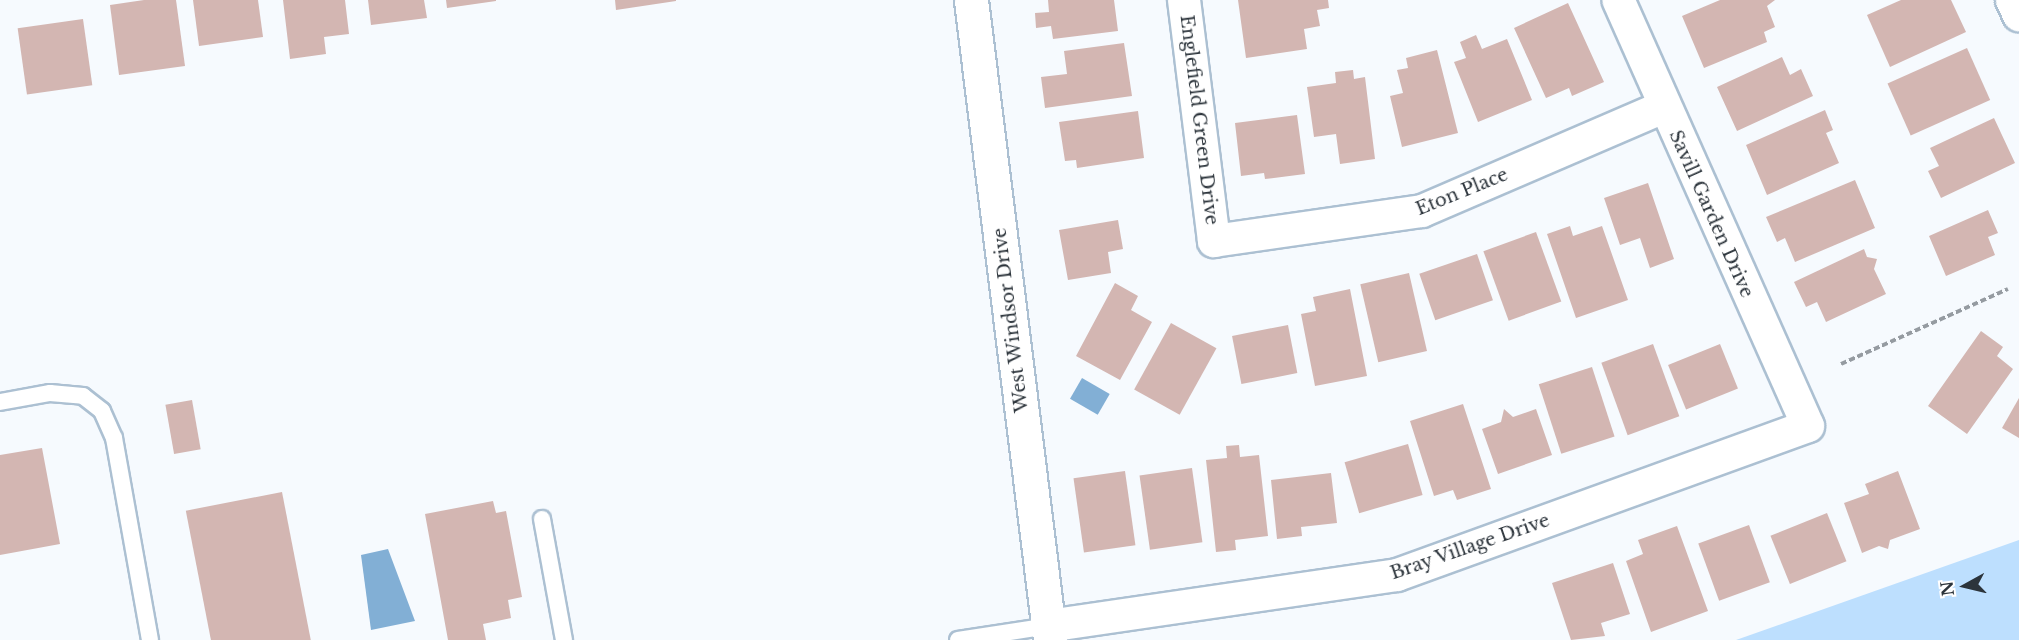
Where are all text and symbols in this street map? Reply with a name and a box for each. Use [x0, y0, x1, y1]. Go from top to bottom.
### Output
street label: Englefield Green Drive [1175, 14, 1223, 226]
street label: Savill Garden Drive [1664, 127, 1758, 301]
street label: Eton Place [1413, 164, 1511, 220]
street label: West Windsor Drive [989, 226, 1033, 414]
street label: Bray Village Drive [1387, 509, 1553, 585]
north arrow [1935, 556, 1995, 616]
text: N [1936, 580, 1958, 597]

